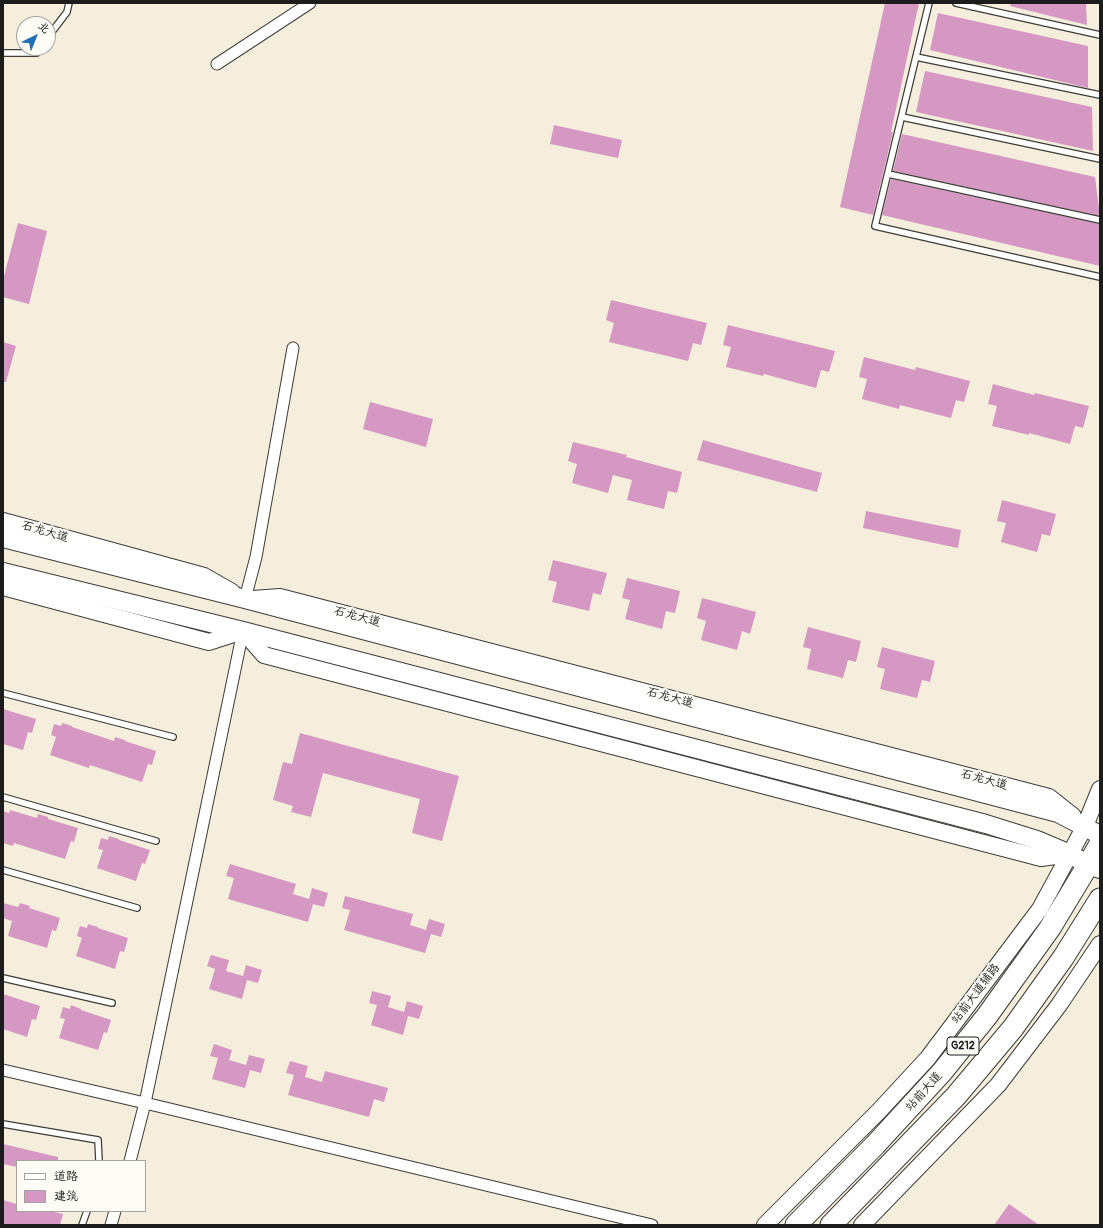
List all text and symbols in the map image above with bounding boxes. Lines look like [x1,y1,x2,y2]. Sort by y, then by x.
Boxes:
north arrow [16,16,56,56]
text: 北 [35,19,52,36]
street label: 石龙大道 [20,518,70,546]
street label: 石龙大道 [332,604,382,630]
street label: 石龙大道 [645,685,695,711]
street label: 石龙大道 [959,767,1009,793]
street label: 站前大道辅路 [949,961,1003,1027]
road number: G212 [947,1037,979,1055]
street label: 站前大道 [903,1069,945,1115]
legend [16,1160,146,1212]
text: 道路 [54,1169,78,1184]
text: 建筑 [54,1189,78,1204]

